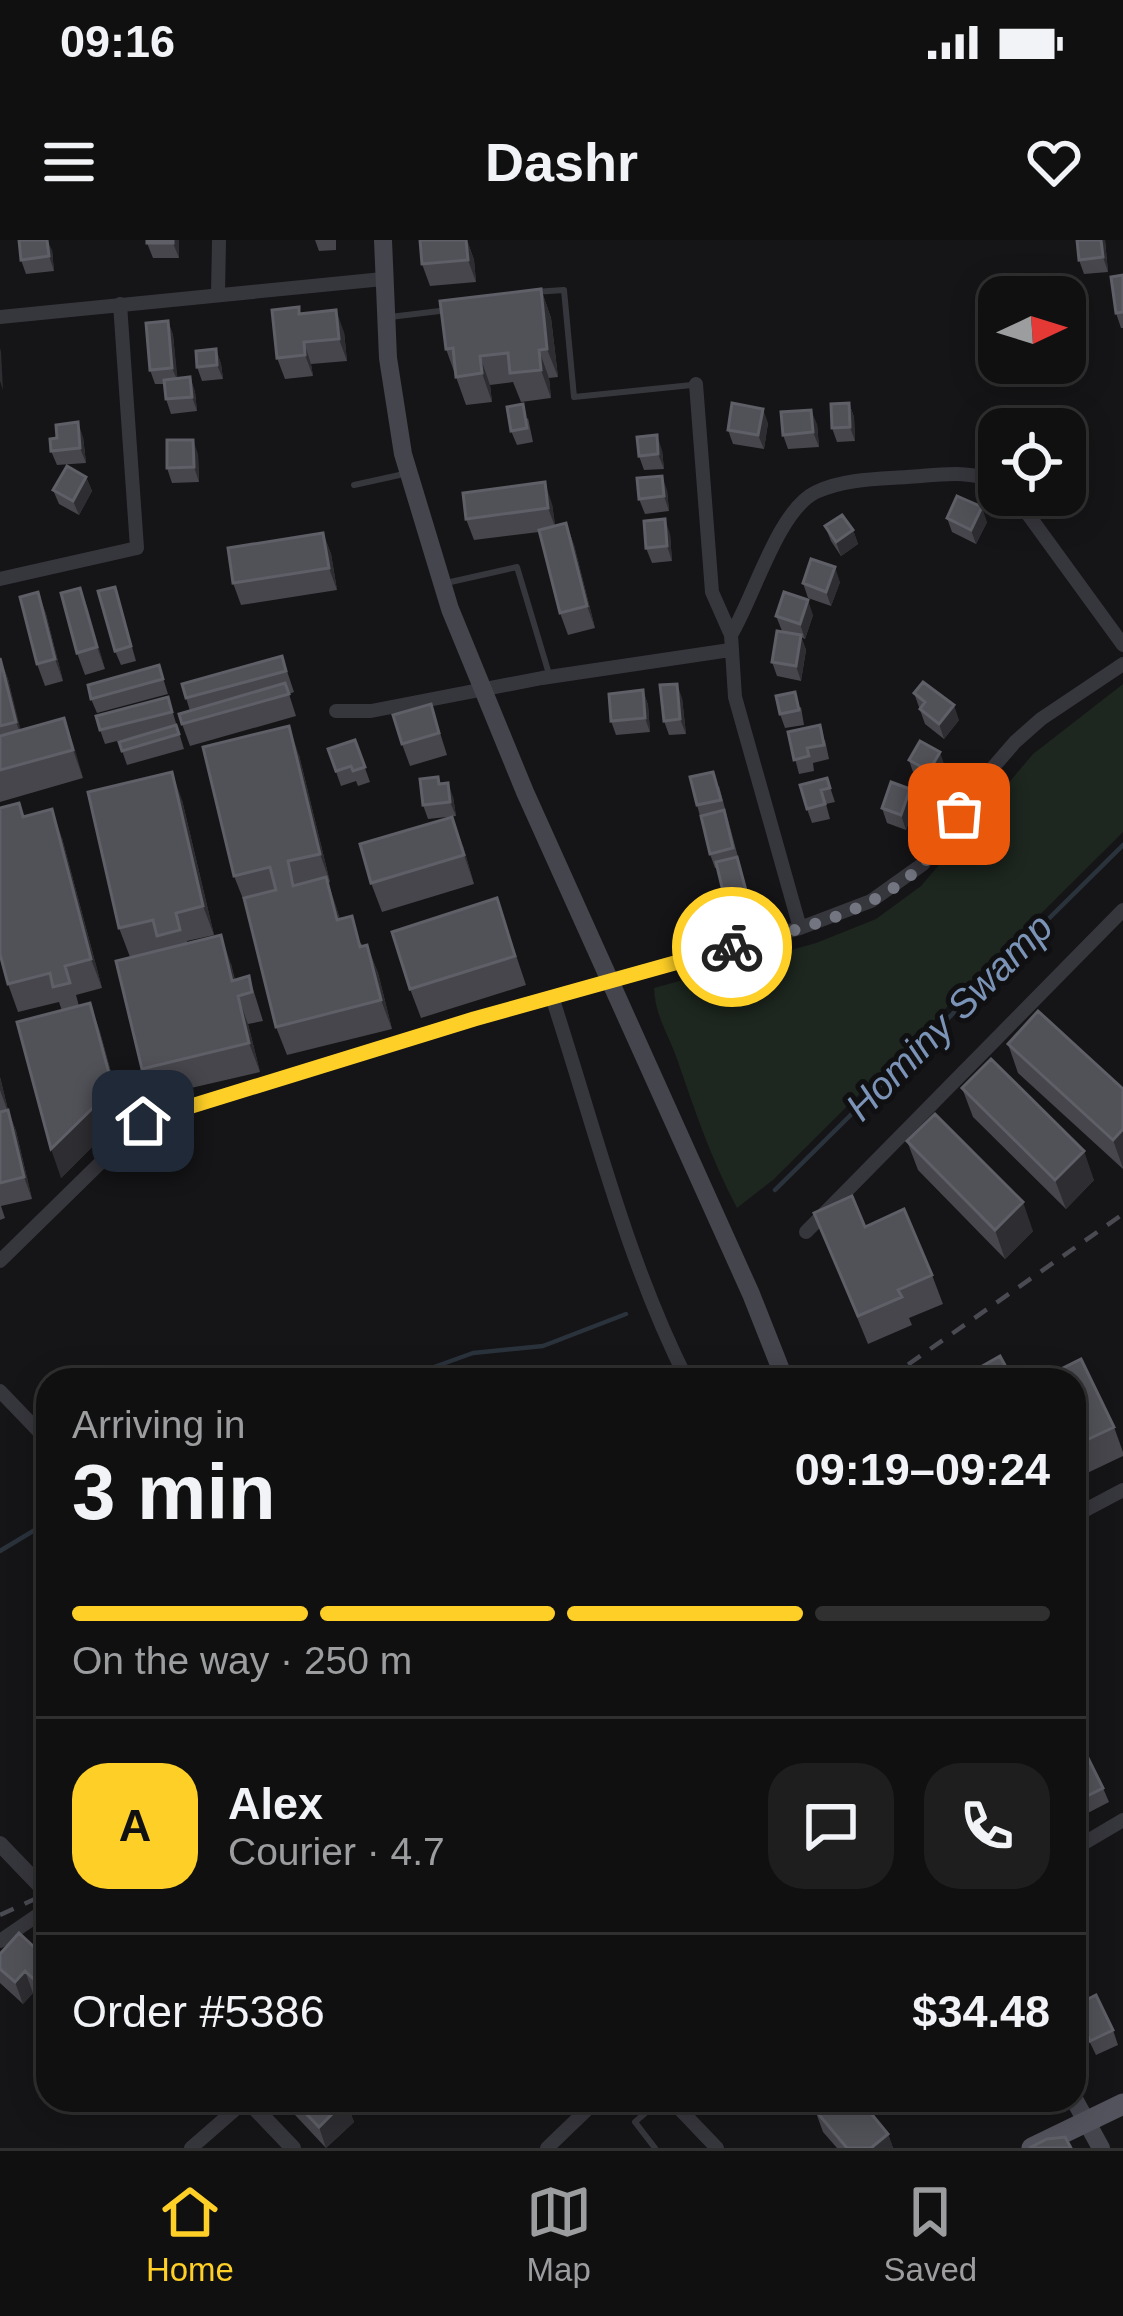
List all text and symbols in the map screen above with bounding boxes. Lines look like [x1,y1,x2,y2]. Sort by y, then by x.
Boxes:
text: 09:16 [60,16,175,67]
icon: menu [36,129,102,195]
icon: heart [1021,129,1087,195]
text: Dashr [485,132,638,192]
north arrow [978,276,1086,384]
map controls [978,276,1086,516]
button: locate [978,408,1086,516]
pin [908,763,1010,865]
icon: bag [926,781,992,847]
courier [672,887,792,1007]
water label: Hominy Swamp [837,905,1061,1129]
icon: bike [699,914,765,980]
pin [92,1070,194,1172]
icon: home [110,1088,176,1154]
text: Arriving in [72,1403,245,1446]
text: 09:19–09:24 [795,1444,1050,1495]
text: 3 min [72,1448,276,1536]
text: On the way · 250 m [72,1639,412,1682]
button: chat [768,1763,894,1889]
button: phone [924,1763,1050,1889]
text: Alex [228,1778,323,1829]
text: A [119,1800,151,1851]
text: Courier · 4.7 [228,1830,445,1873]
text: Order #5386 [72,1986,325,2037]
text: $34.48 [912,1986,1050,2037]
tab: Home [146,2179,234,2289]
tab: Map [526,2179,592,2289]
tab: Saved [884,2179,977,2289]

